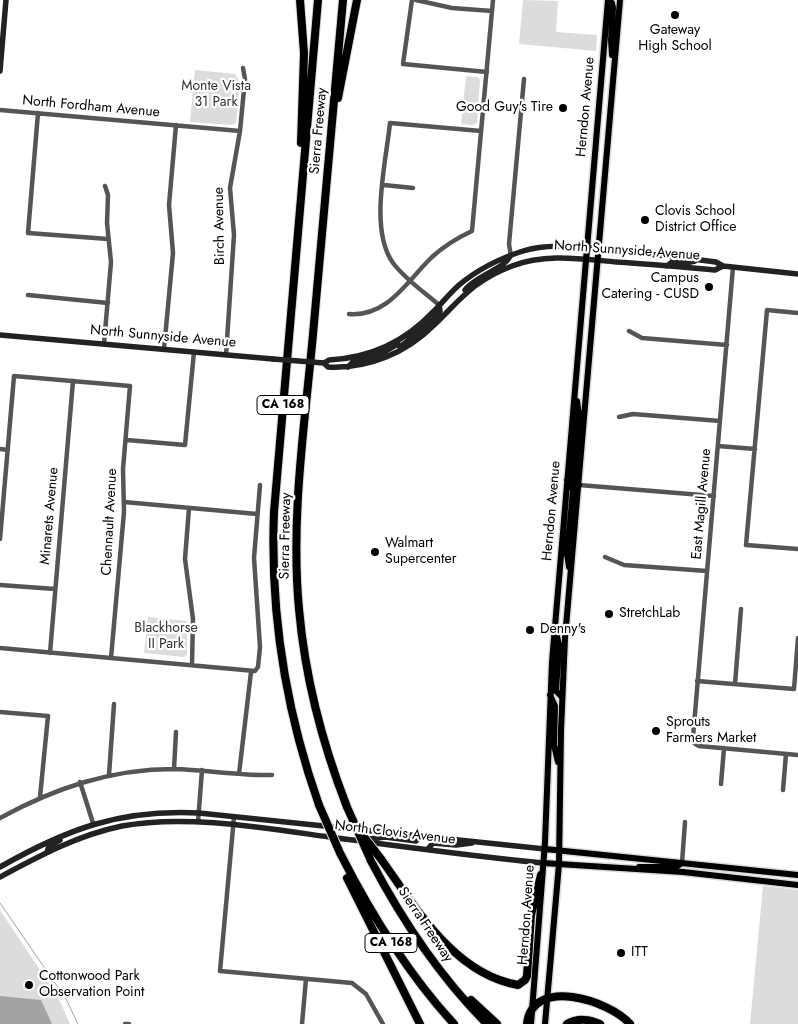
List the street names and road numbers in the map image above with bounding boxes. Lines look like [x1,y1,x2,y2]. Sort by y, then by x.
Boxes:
street label: Herndon Avenue [573,56,599,158]
street label: Sierra Freeway [307,87,331,175]
street label: North Fordham Avenue [22,93,160,121]
street label: Birch Avenue [211,187,229,265]
street label: North Sunnyside Avenue [553,238,701,264]
street label: North Sunnyside Avenue [89,322,237,352]
road number: CA 168 [257,396,309,414]
street label: East Magill Avenue [689,448,715,560]
street label: Herndon Avenue [539,460,565,562]
street label: Minarets Avenue [37,467,63,565]
street label: Chennault Avenue [99,468,121,576]
street label: Sierra Freeway [277,492,295,580]
street label: North Clovis Avenue [334,817,456,849]
street label: Herndon Avenue [515,864,539,966]
street label: Sierra Freeway [394,884,456,966]
road number: CA 168 [365,934,417,952]

